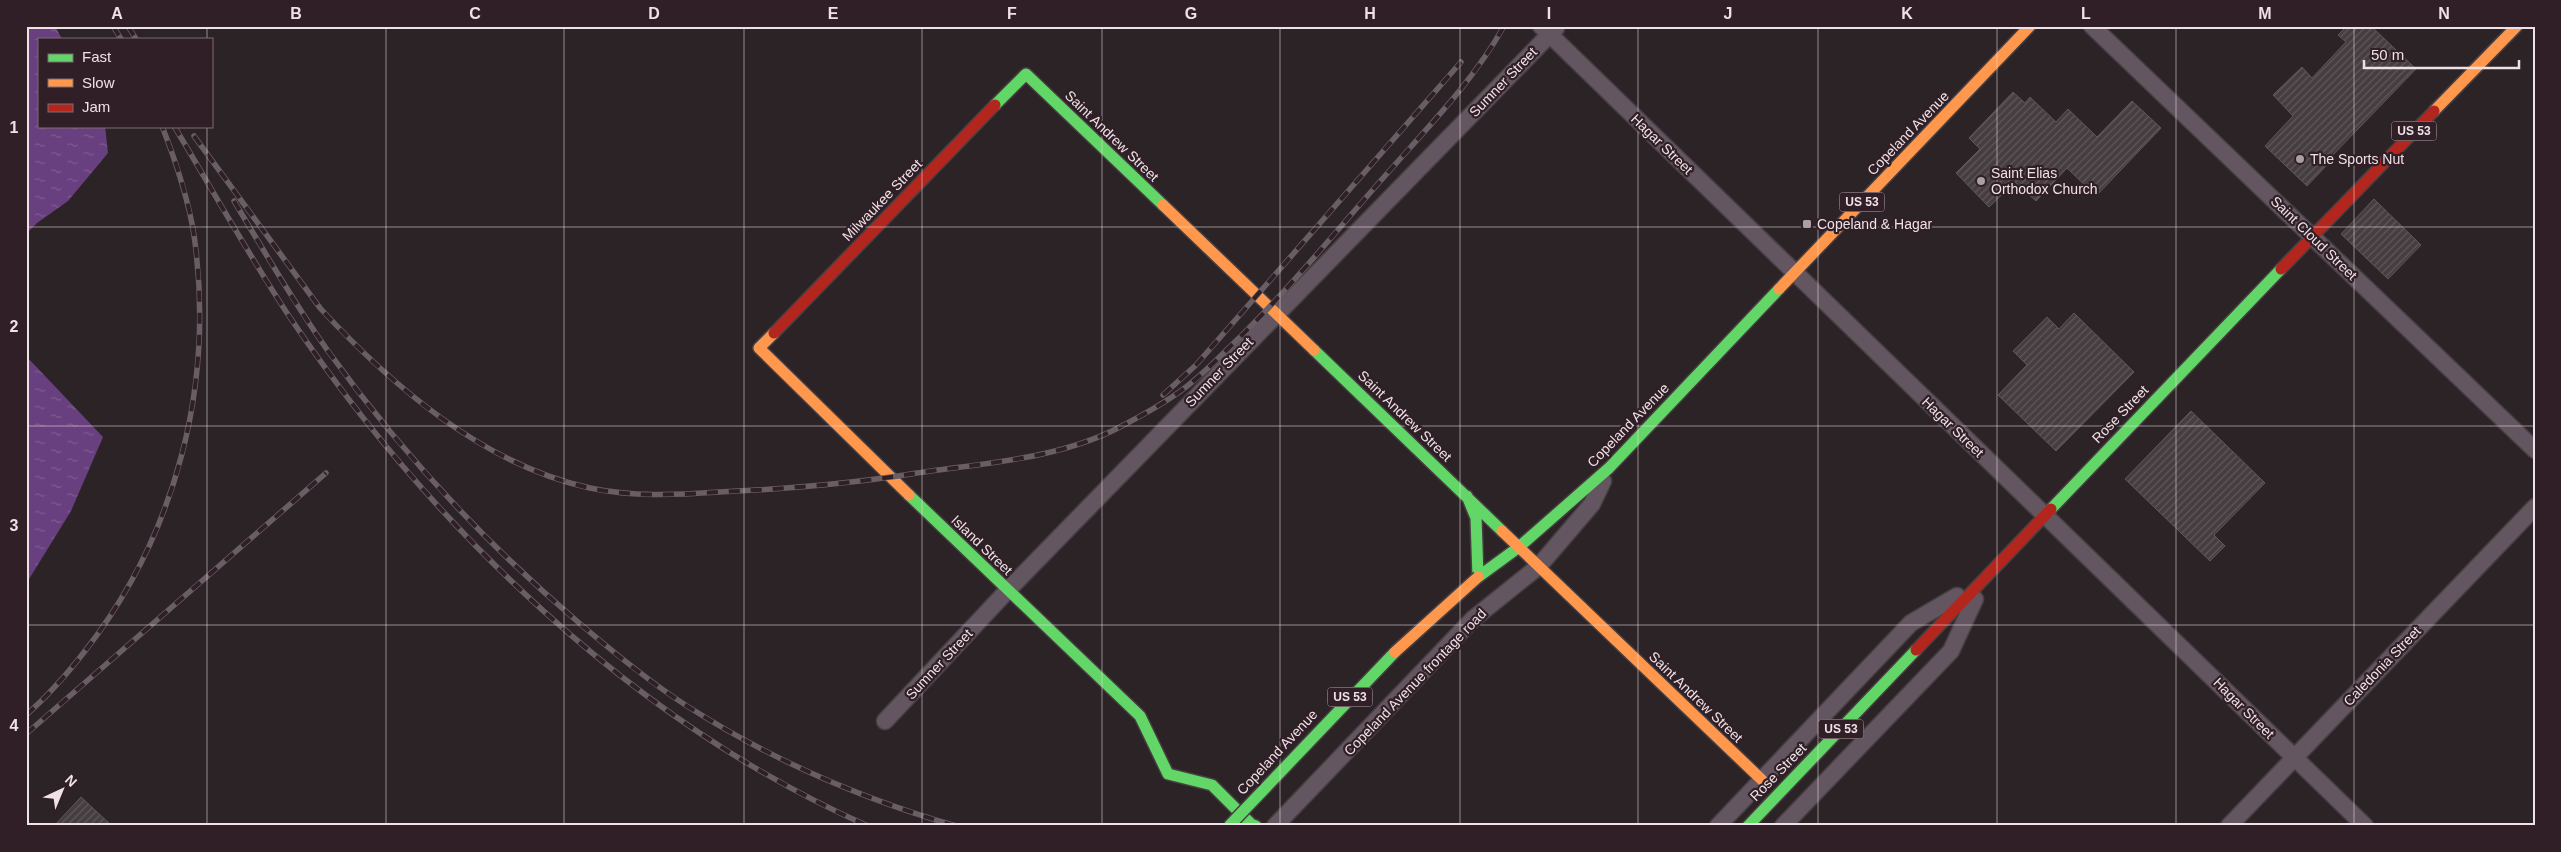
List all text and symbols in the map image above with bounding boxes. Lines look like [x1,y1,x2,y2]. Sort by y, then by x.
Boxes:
text: A [111,5,123,22]
text: B [290,5,302,22]
text: C [469,5,481,22]
text: D [648,5,660,22]
text: E [828,5,839,22]
text: F [1007,5,1017,22]
text: G [1185,5,1197,22]
text: H [1364,5,1376,22]
text: I [1547,5,1551,22]
text: J [1724,5,1732,22]
text: K [1901,5,1913,22]
text: L [2081,5,2091,22]
text: M [2258,5,2272,22]
text: N [2438,5,2450,22]
legend [38,38,212,128]
scale bar [2364,38,2518,70]
street label: Sumner Street [1466,44,1540,120]
text: 50 m [2371,46,2404,63]
text: Fast [82,48,112,65]
text: Slow [82,74,115,91]
street label: Saint Andrew Street [1062,87,1162,185]
street label: Copeland Avenue [1864,88,1952,178]
text: Jam [82,98,110,115]
street label: Hagar Street [1628,111,1696,177]
text: 1 [10,119,19,136]
road number: US 53 [2392,122,2436,140]
place label: The Sports Nut [2310,151,2404,167]
marker: The Sports Nut [2294,153,2306,165]
street label: Milwaukee Street [839,156,925,244]
place label: Saint Elias Orthodox Church [1991,165,2098,197]
marker: Saint Elias Orthodox Church [1975,175,1987,187]
road number: US 53 [1840,192,1884,212]
street label: Saint Cloud Street [2268,193,2361,283]
place label: Copeland & Hagar [1817,216,1933,232]
marker: Copeland & Hagar [1801,218,1813,230]
text: 2 [10,318,19,335]
street label: Sumner Street [1182,334,1256,410]
street label: Saint Andrew Street [1355,367,1455,465]
street label: Copeland Avenue [1584,380,1672,470]
street label: Rose Street [2089,382,2152,446]
street label: Hagar Street [1919,394,1987,460]
street label: Island Street [948,512,1016,578]
text: 3 [10,517,19,534]
street label: Copeland Avenue frontage road [1341,605,1489,759]
street label: Caledonia Street [2340,623,2424,709]
street label: Sumner Street [902,625,976,702]
street label: Saint Andrew Street [1646,648,1746,746]
street label: Hagar Street [2210,674,2278,742]
road number: US 53 [1328,688,1372,706]
street label: Copeland Avenue [1234,706,1321,798]
text: 4 [10,717,19,734]
road number: US 53 [1818,720,1864,739]
street label: Rose Street [1747,740,1810,804]
north arrow [38,764,88,814]
text: N [62,771,80,790]

